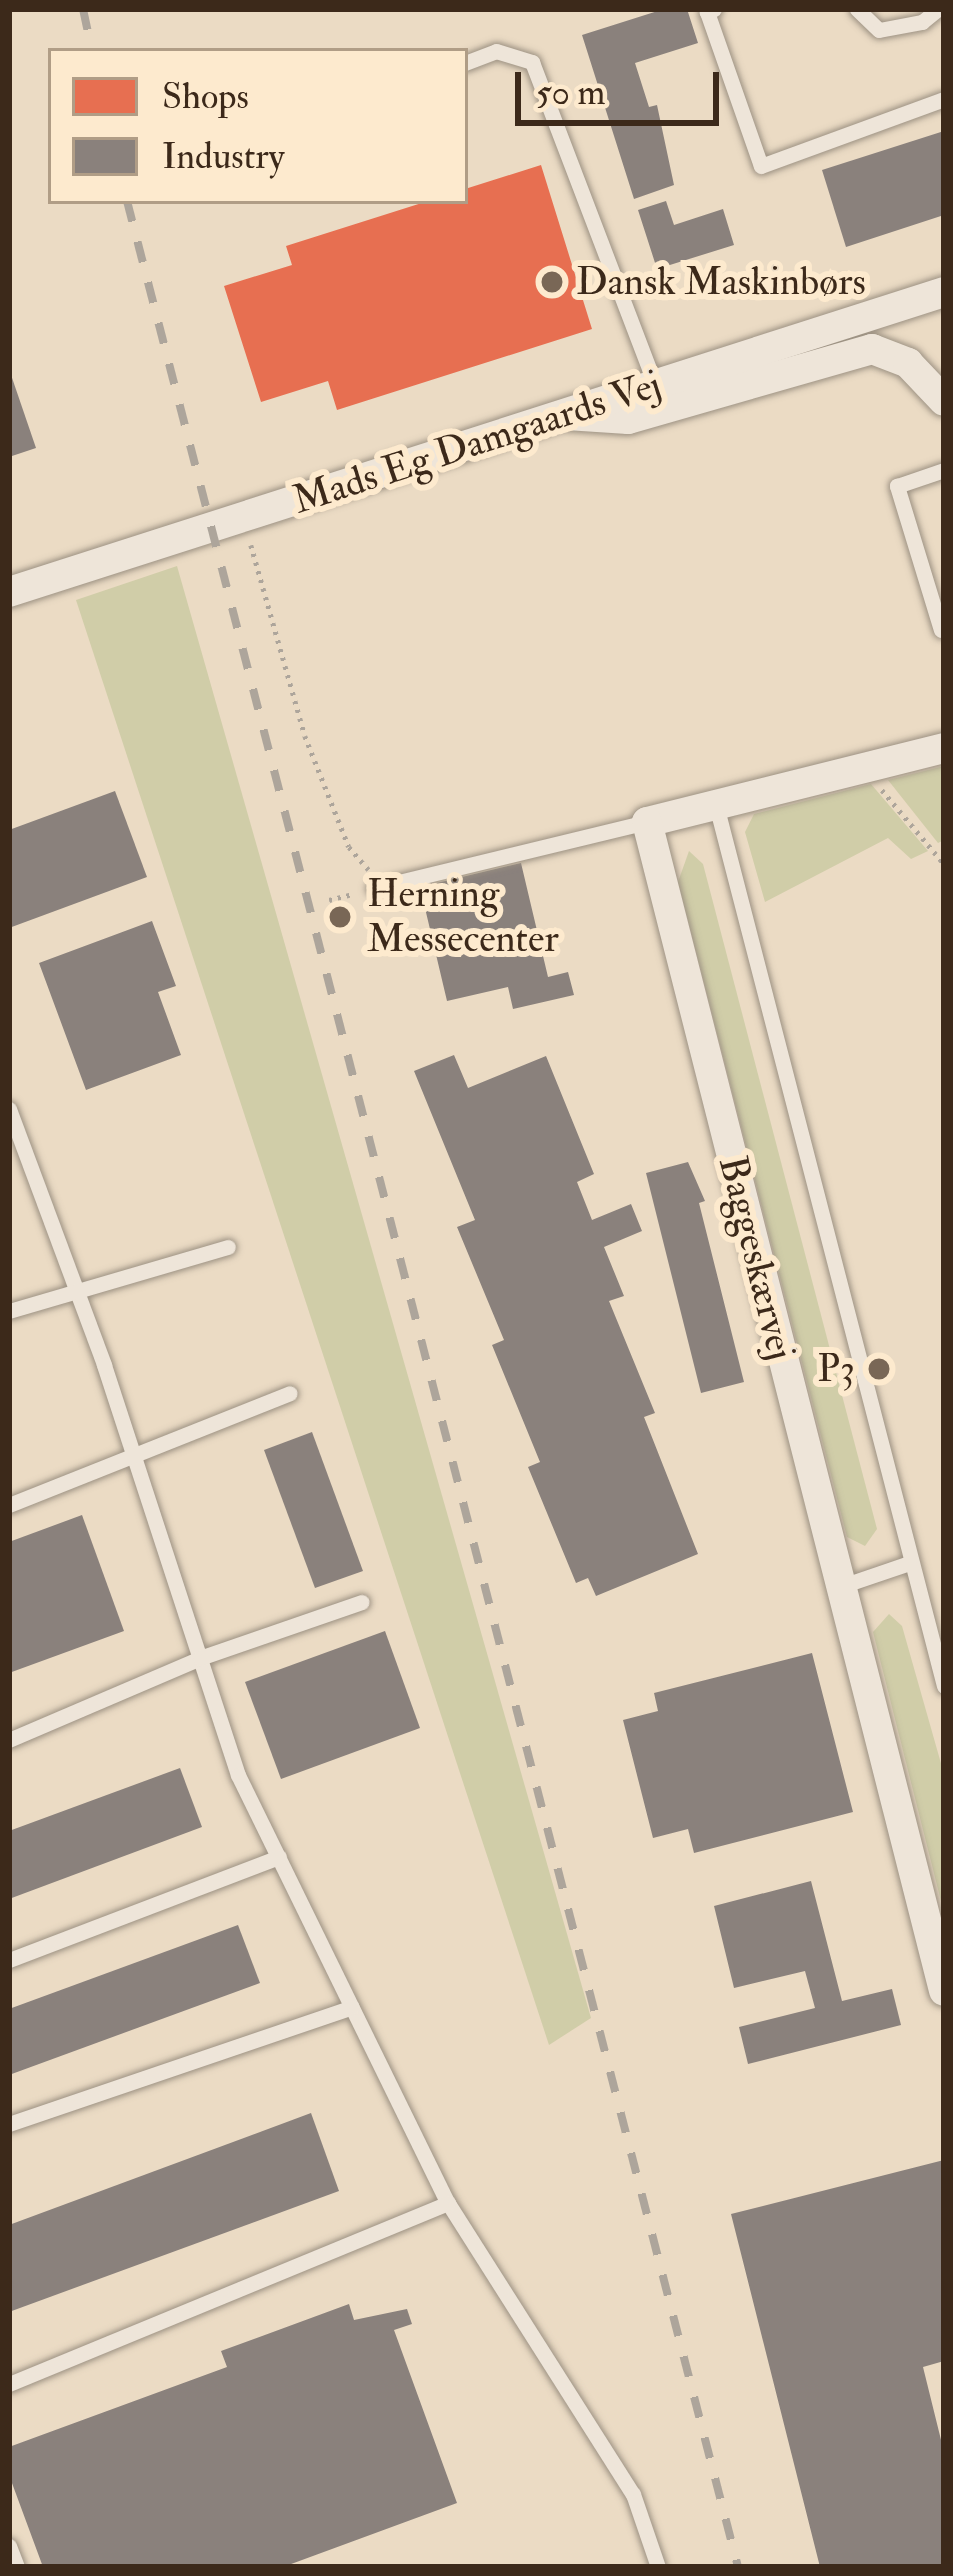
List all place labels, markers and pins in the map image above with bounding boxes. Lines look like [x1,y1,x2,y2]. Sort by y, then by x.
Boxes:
place label: Dansk Maskinbørs [576,259,866,305]
marker: Dansk Maskinbørs [539,269,565,295]
place label: Herning Messecenter [367,872,559,963]
marker: Herning Messecenter [324,901,356,933]
place label: P3 [817,1346,855,1392]
marker: P3 [866,1356,892,1382]

